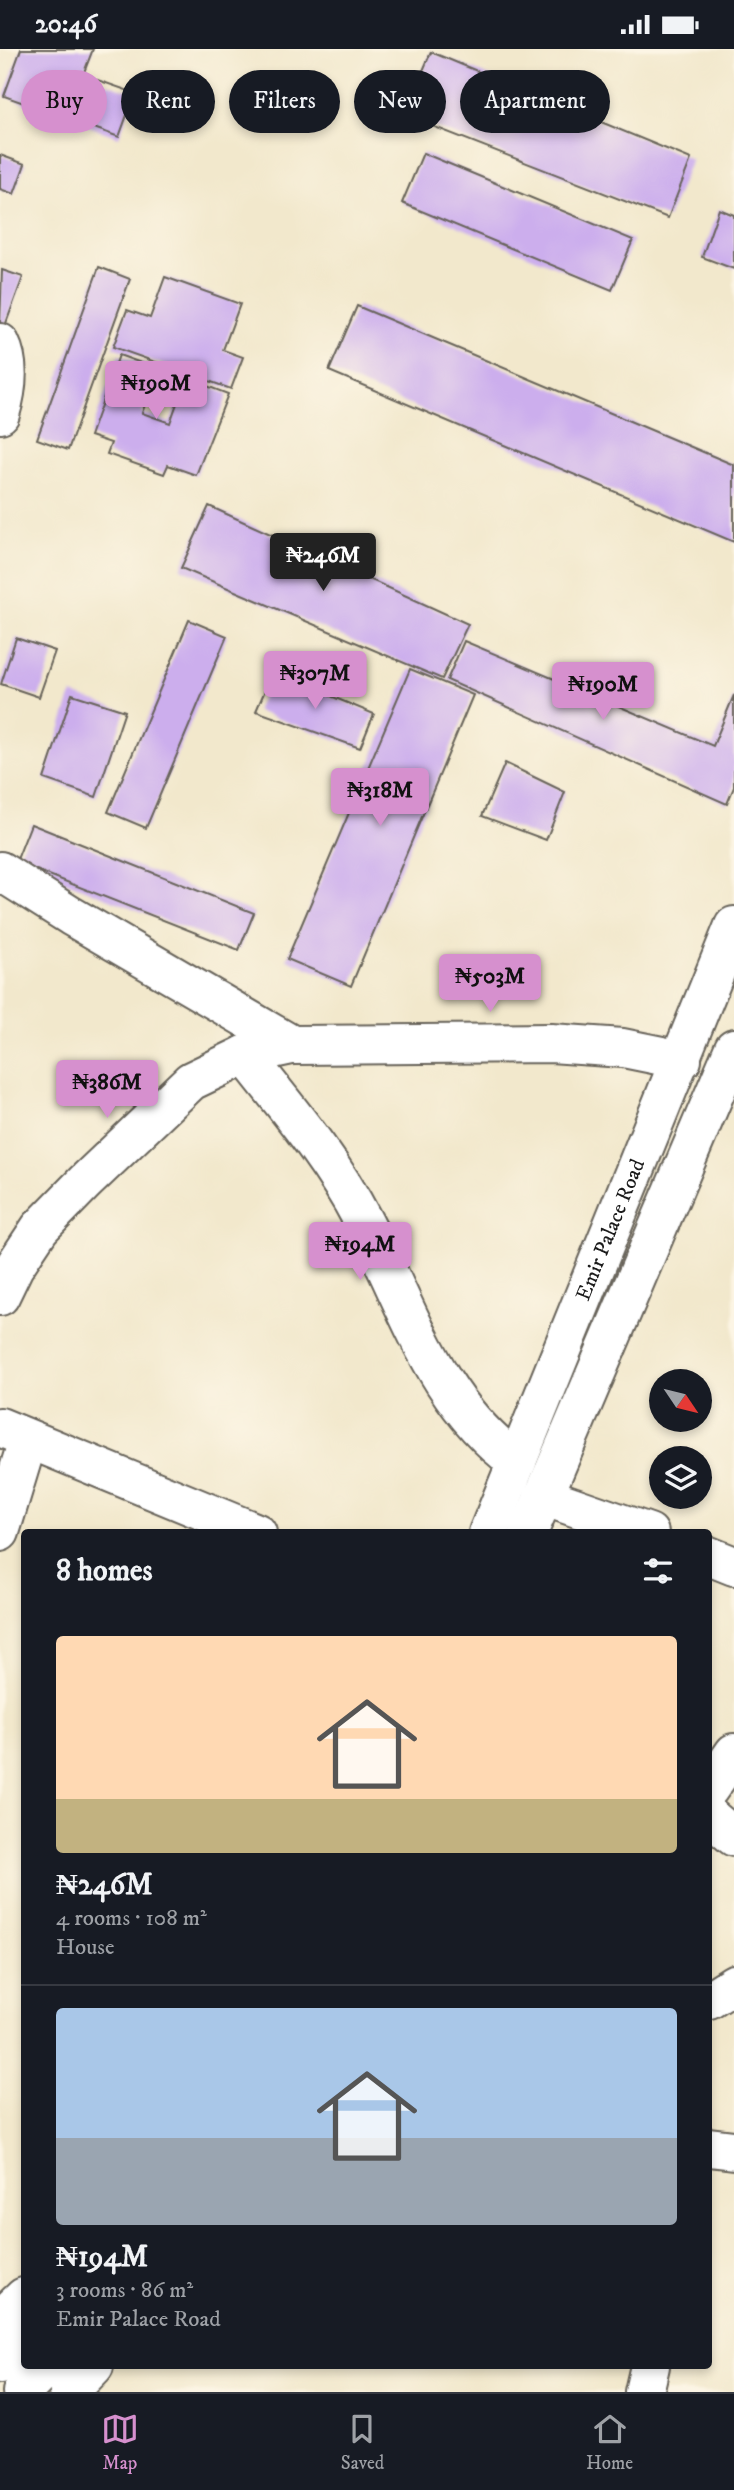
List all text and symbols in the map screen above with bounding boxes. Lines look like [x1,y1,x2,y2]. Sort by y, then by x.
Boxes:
text: 20:46 [35,8,97,41]
chip: Buy [21,70,107,133]
chip: Rent [121,70,215,133]
chip: Filters [229,70,340,133]
chip: New [354,70,446,133]
chip: Apartment [460,70,610,133]
pin: ₦190M [107,361,205,421]
text: ₦190M [121,369,191,398]
pin: ₦246M [274,533,372,593]
text: ₦246M [286,541,360,570]
pin: ₦307M [266,651,364,711]
text: ₦307M [280,659,350,688]
pin: ₦190M [554,663,652,722]
text: ₦190M [568,670,638,699]
pin: ₦318M [331,769,429,828]
text: ₦318M [347,776,413,805]
pin: ₦503M [441,955,539,1014]
text: ₦503M [455,962,525,991]
pin: ₦386M [58,1061,156,1120]
text: ₦386M [72,1068,142,1097]
street label: Emir Palace Road [571,1155,651,1305]
pin: ₦194M [311,1223,409,1282]
text: ₦194M [325,1230,395,1259]
north arrow [649,1369,712,1431]
map controls [649,1369,712,1509]
button: layers [649,1446,712,1509]
icon: filters [639,1552,677,1590]
text: 8 homes [56,1553,153,1590]
icon: home [304,1681,430,1807]
text: ₦246M [56,1867,153,1904]
text: 4 rooms · 108 m² [56,1904,207,1933]
text: House [56,1933,114,1962]
icon: home [304,2053,430,2179]
text: ₦194M [56,2239,148,2276]
text: 3 rooms · 86 m² [56,2276,193,2305]
text: Emir Palace Road [56,2305,221,2334]
tab: Map [101,2410,139,2475]
tab: Saved [341,2410,384,2475]
tab: Home [586,2410,633,2475]

